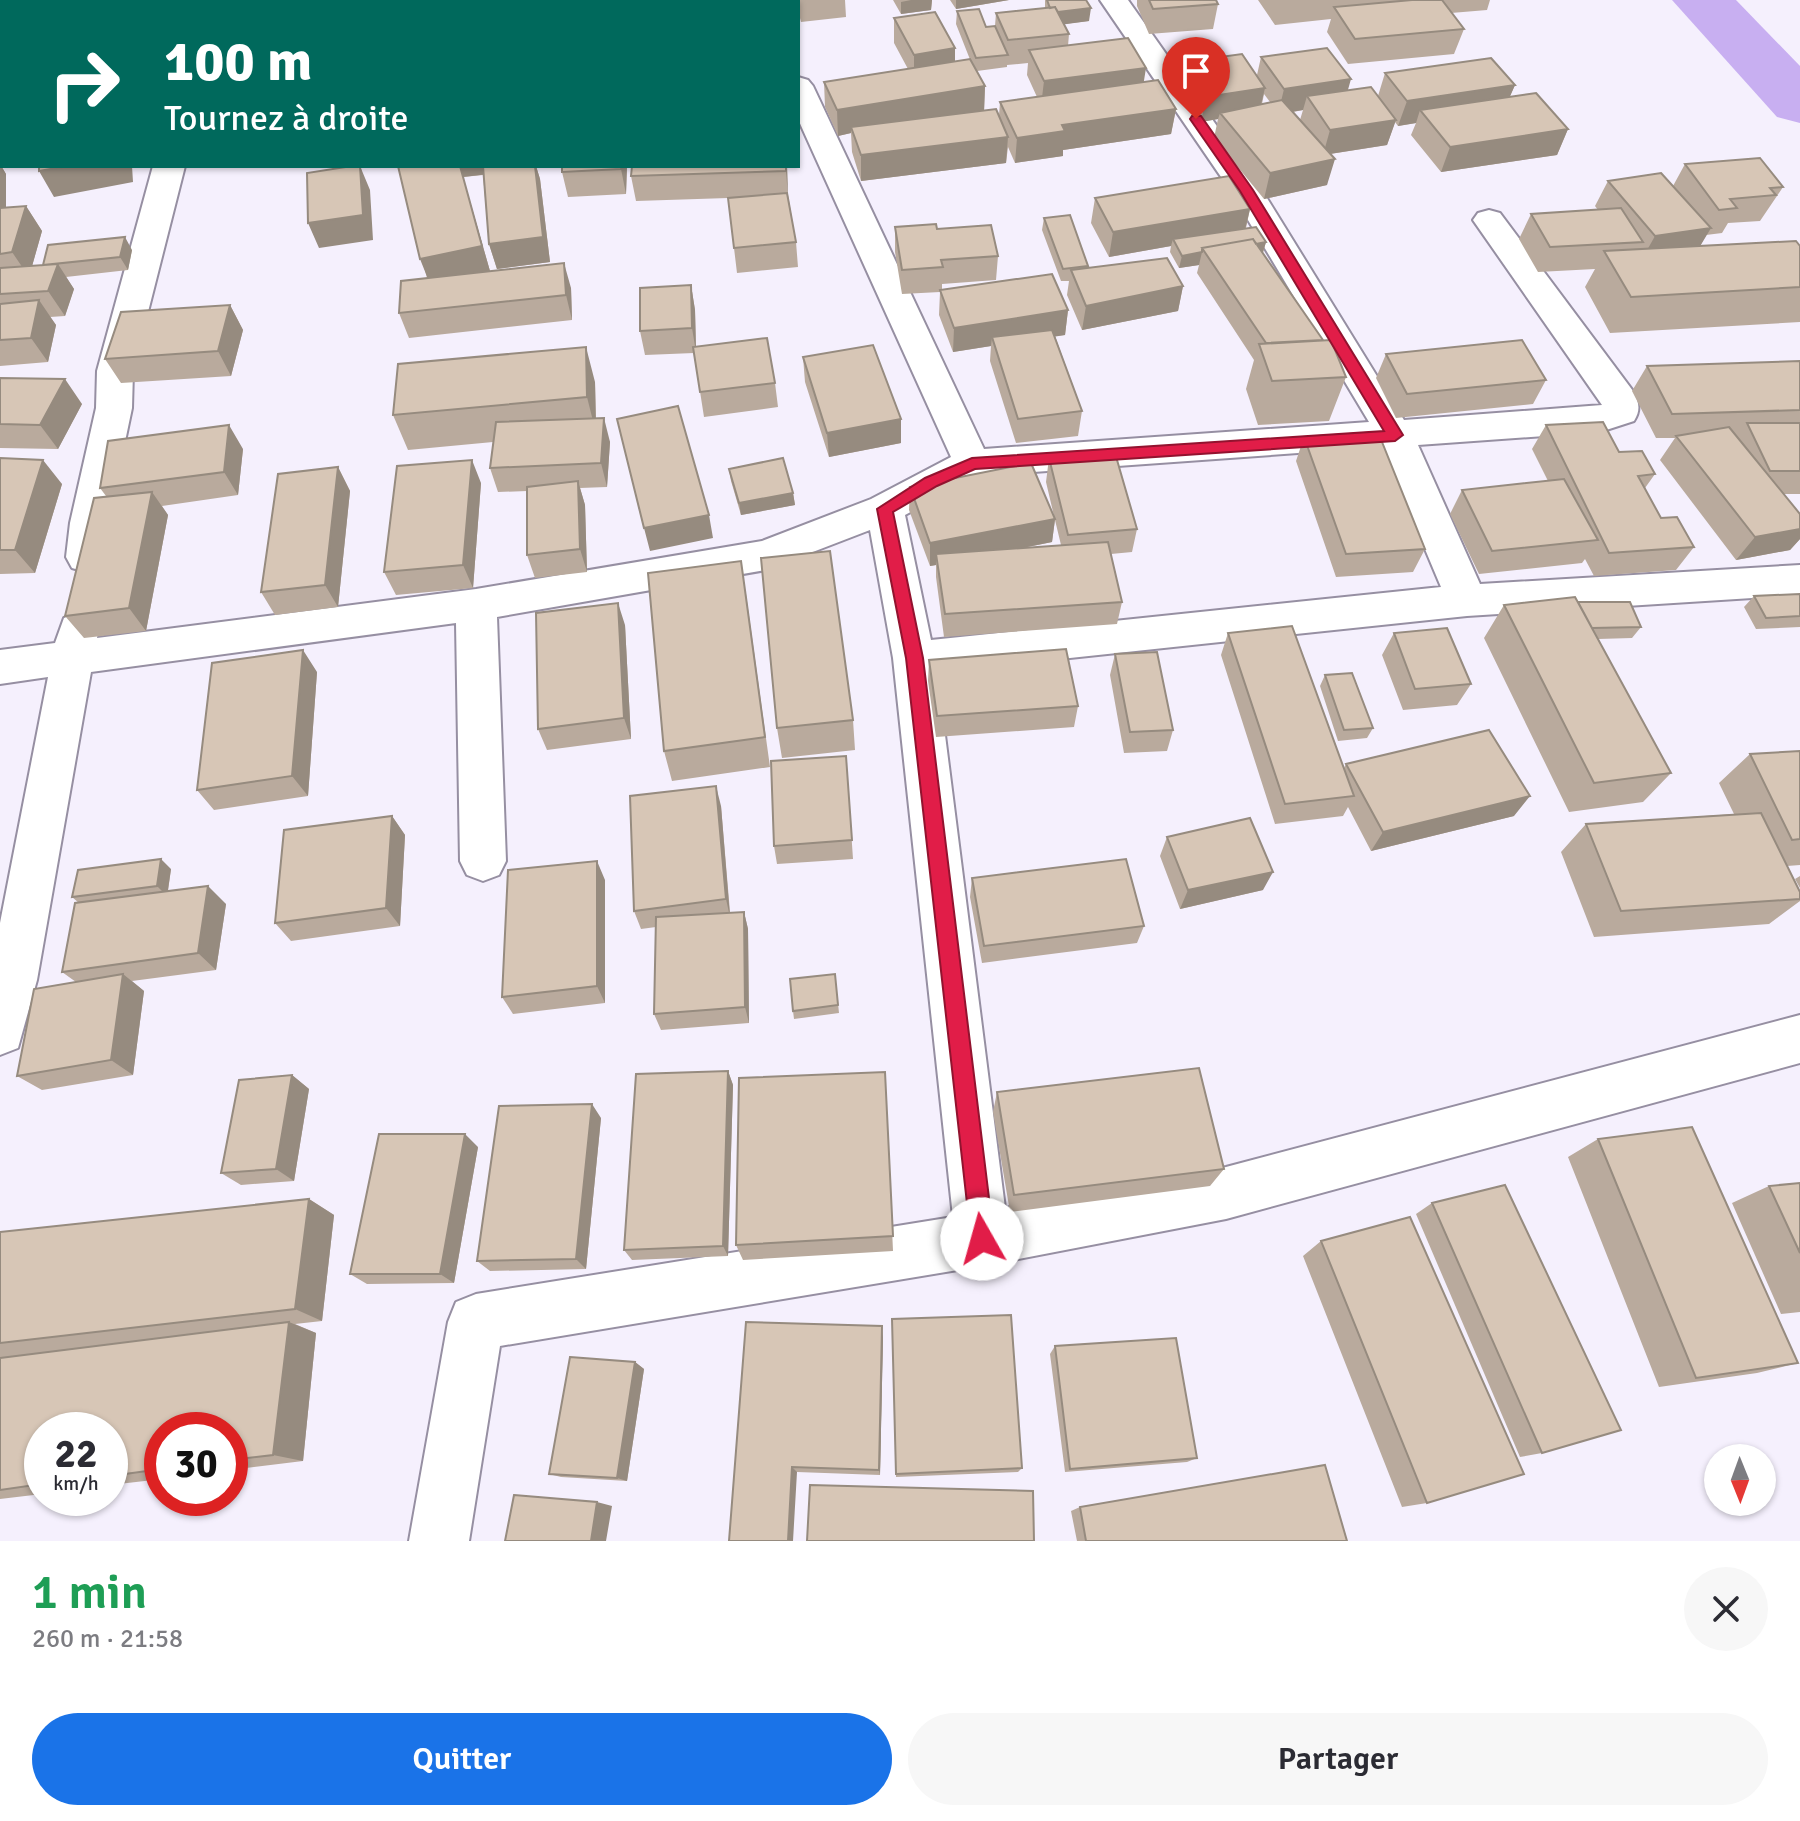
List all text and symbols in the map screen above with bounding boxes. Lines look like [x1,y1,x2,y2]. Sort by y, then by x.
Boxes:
text: 100 m [164,27,312,96]
icon: right [32,32,136,136]
pin [1162,37,1230,119]
icon: arrive [1174,49,1218,93]
text: Tournez à droite [164,96,408,141]
position arrow [940,1197,1024,1281]
speed limit sign: 30 [144,1412,248,1516]
text: 22 [54,1429,98,1479]
north arrow [1704,1444,1776,1516]
map controls [1704,1444,1776,1516]
text: km/h [53,1471,99,1496]
text: 1 min [32,1563,147,1622]
button: close [1684,1567,1768,1651]
text: 260 m · 21:58 [32,1623,183,1655]
button: Quitter [32,1713,892,1805]
button: Partager [908,1713,1768,1805]

